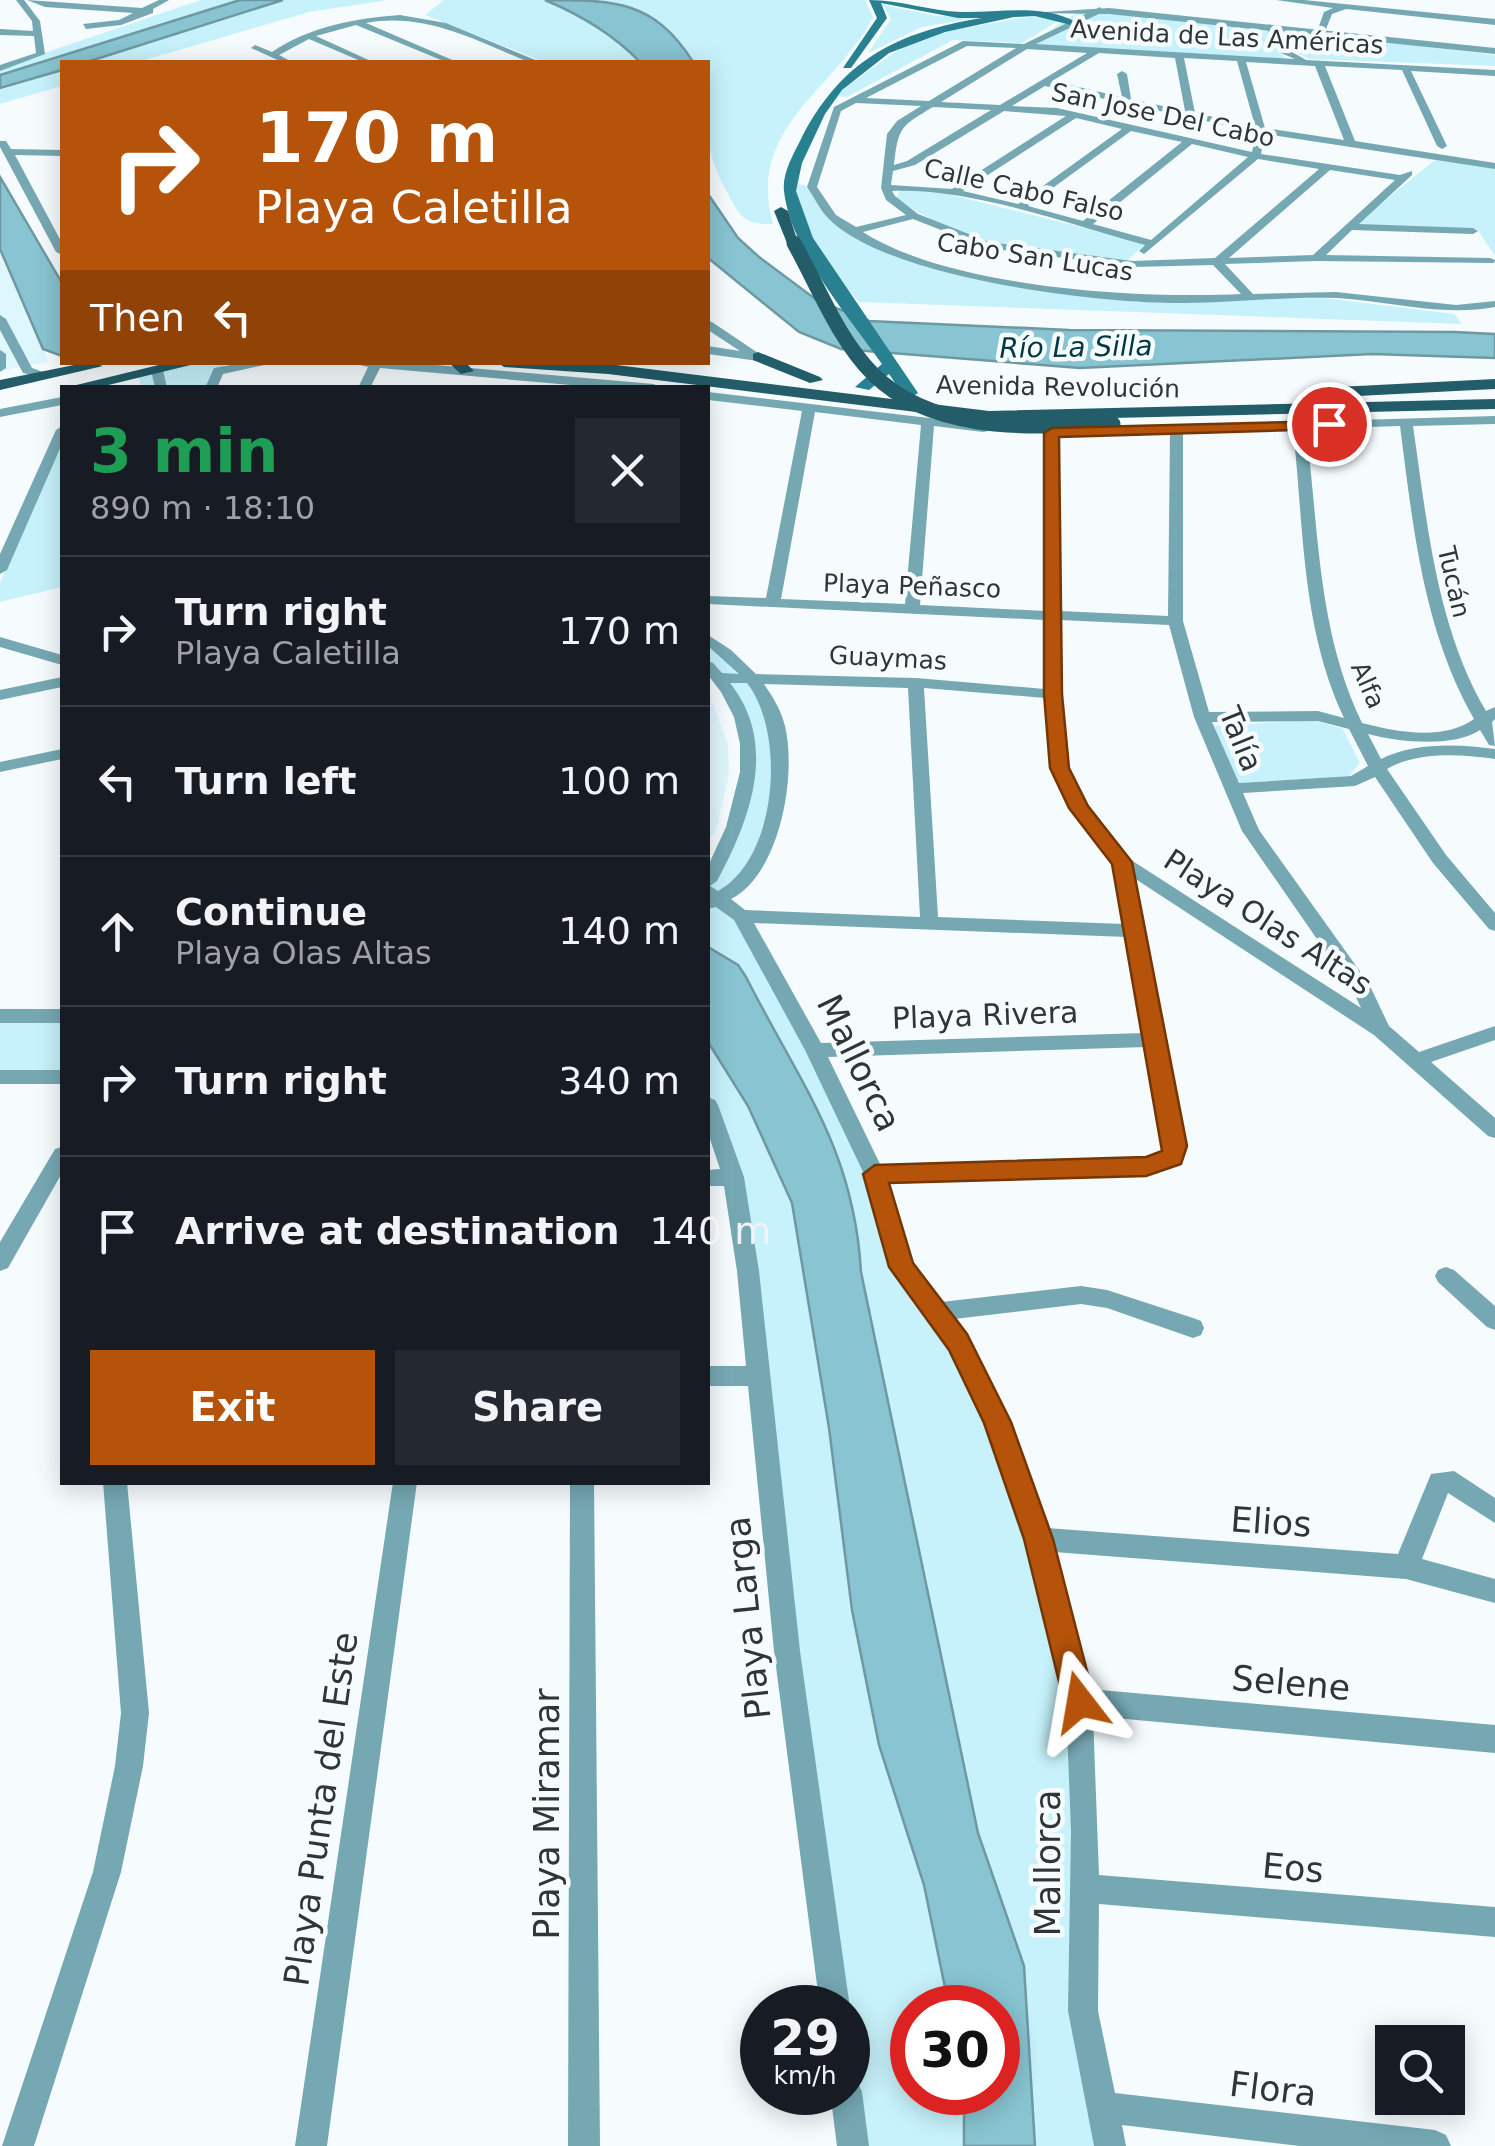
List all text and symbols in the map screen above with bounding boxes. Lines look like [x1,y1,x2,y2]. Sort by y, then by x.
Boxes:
street label: Avenida de Las Américas [1070,14,1384,60]
street label: San Jose Del Cabo [1049,77,1277,153]
text: 170 m [255,97,498,179]
icon: right [90,100,220,230]
street label: Calle Cabo Falso [921,153,1127,227]
text: Playa Caletilla [255,181,573,234]
street label: Cabo San Lucas [935,227,1135,287]
icon: left [205,290,260,345]
text: Then [90,296,185,340]
water label: Río La Silla [999,329,1153,365]
street label: Avenida Revolución [936,370,1180,404]
pin [1287,382,1372,467]
icon: arrive [1302,397,1357,452]
text: 3 min [90,416,278,486]
button: close [575,418,680,523]
text: 890 m · 18:10 [90,489,315,527]
street label: Tucán [1432,543,1476,620]
street label: Playa Peñasco [822,568,1002,604]
text: Turn right [175,590,387,634]
icon: right [90,604,145,659]
text: 170 m [558,609,680,653]
text: Playa Caletilla [175,634,401,672]
street label: Guaymas [828,640,948,676]
street label: Alfa [1345,657,1391,713]
street label: Talía [1212,701,1270,777]
icon: left [90,754,145,809]
text: Turn left [175,759,356,803]
text: 100 m [558,759,680,803]
street label: Playa Olas Altas [1158,842,1378,1002]
text: Continue [175,890,367,934]
icon: ahead [90,904,145,959]
text: 140 m [558,909,680,953]
text: Playa Olas Altas [175,934,432,972]
street label: Mallorca [809,988,909,1138]
street label: Playa Rivera [891,994,1079,1036]
icon: right [90,1054,145,1109]
text: Turn right [175,1059,387,1103]
text: 340 m [558,1059,680,1103]
icon: arrive [90,1204,145,1259]
text: Arrive at destination [175,1209,620,1253]
text: 140 m [650,1209,771,1253]
button: Exit [90,1350,375,1465]
button: Share [395,1350,680,1465]
street label: Elios [1229,1499,1313,1545]
street label: Playa Larga [717,1514,779,1722]
street label: Playa Punta del Este [276,1629,366,1989]
position arrow [1028,1650,1132,1754]
street label: Selene [1230,1658,1352,1708]
street label: Playa Miramar [527,1688,567,1940]
street label: Mallorca [1028,1790,1068,1936]
street label: Eos [1260,1845,1326,1891]
speed limit sign: 30 [890,1985,1020,2115]
text: 29 [770,2009,840,2067]
map controls [1375,2025,1465,2115]
button: search [1375,2025,1465,2115]
text: km/h [773,2061,837,2090]
street label: Flora [1227,2064,1319,2114]

